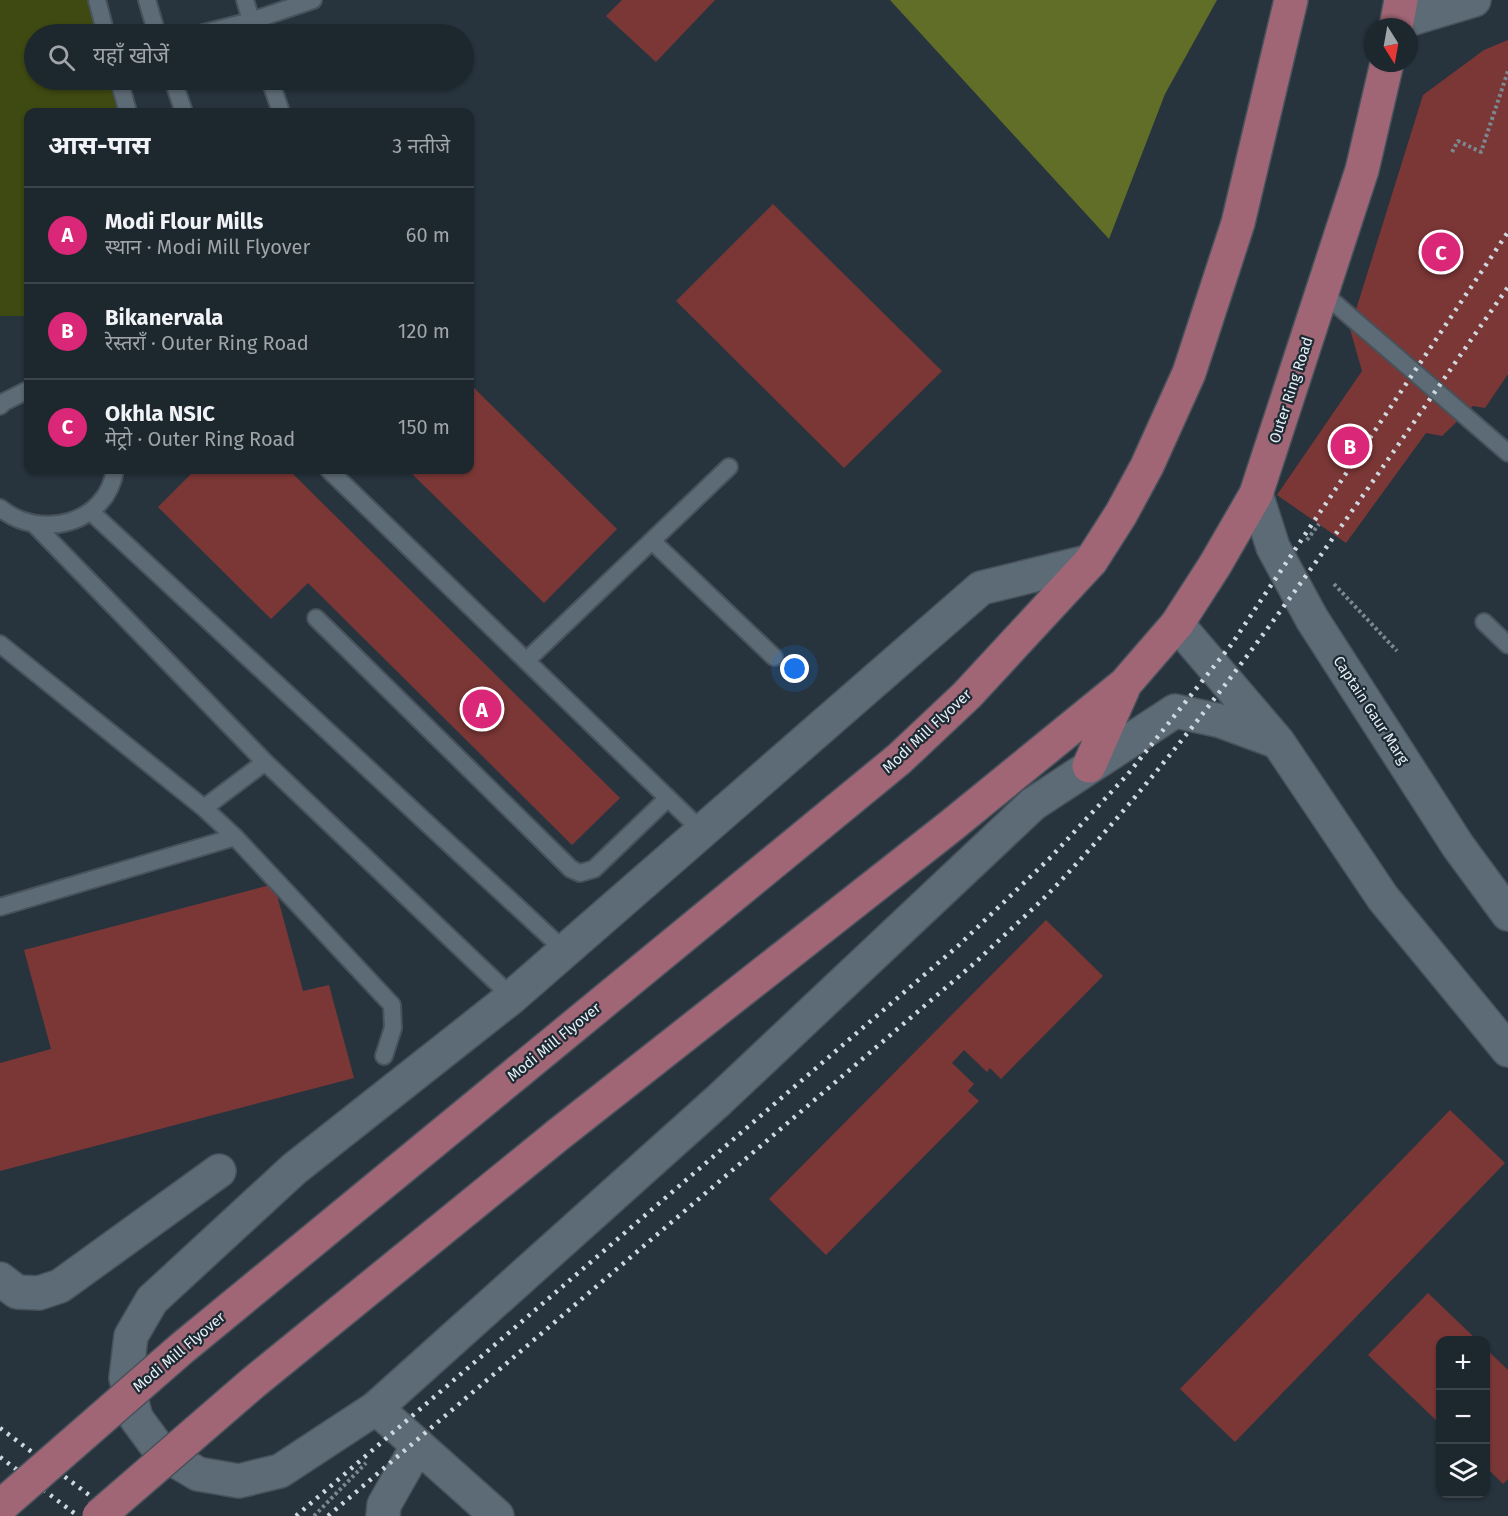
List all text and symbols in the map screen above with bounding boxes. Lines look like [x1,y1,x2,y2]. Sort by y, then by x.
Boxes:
north arrow [1364,18,1418,72]
search box [24,24,474,90]
icon: search [45,41,78,74]
text: यहाँ खोजें [93,42,169,69]
text: आस-पास [48,130,150,161]
text: 3 नतीजे [392,134,450,158]
text: Modi Flour Mills [105,208,263,235]
text: A [62,223,73,247]
text: 60 m [406,223,450,247]
pin: C [1422,230,1460,274]
text: स्थान · Modi Mill Flyover [105,235,310,259]
text: Bikanervala [105,304,223,331]
text: B [61,319,74,343]
text: 120 m [398,319,450,343]
text: रेस्तराँ · Outer Ring Road [105,331,309,355]
street label: Outer Ring Road [1265,335,1317,445]
text: Okhla NSIC [105,400,215,427]
text: C [62,415,73,439]
text: 150 m [398,415,450,439]
pin: B [1330,424,1370,468]
text: मेट्रो · Outer Ring Road [105,427,295,451]
street label: Captain Gaur Marg [1329,653,1413,768]
your location [780,654,809,683]
street label: Modi Mill Flyover [879,685,975,777]
pin: A [462,686,502,732]
street label: Modi Mill Flyover [504,999,605,1085]
street label: Modi Mill Flyover [129,1308,229,1396]
map controls [1436,1336,1490,1498]
button: + [1436,1336,1490,1390]
button: − [1436,1390,1490,1444]
button: layers [1436,1444,1490,1498]

